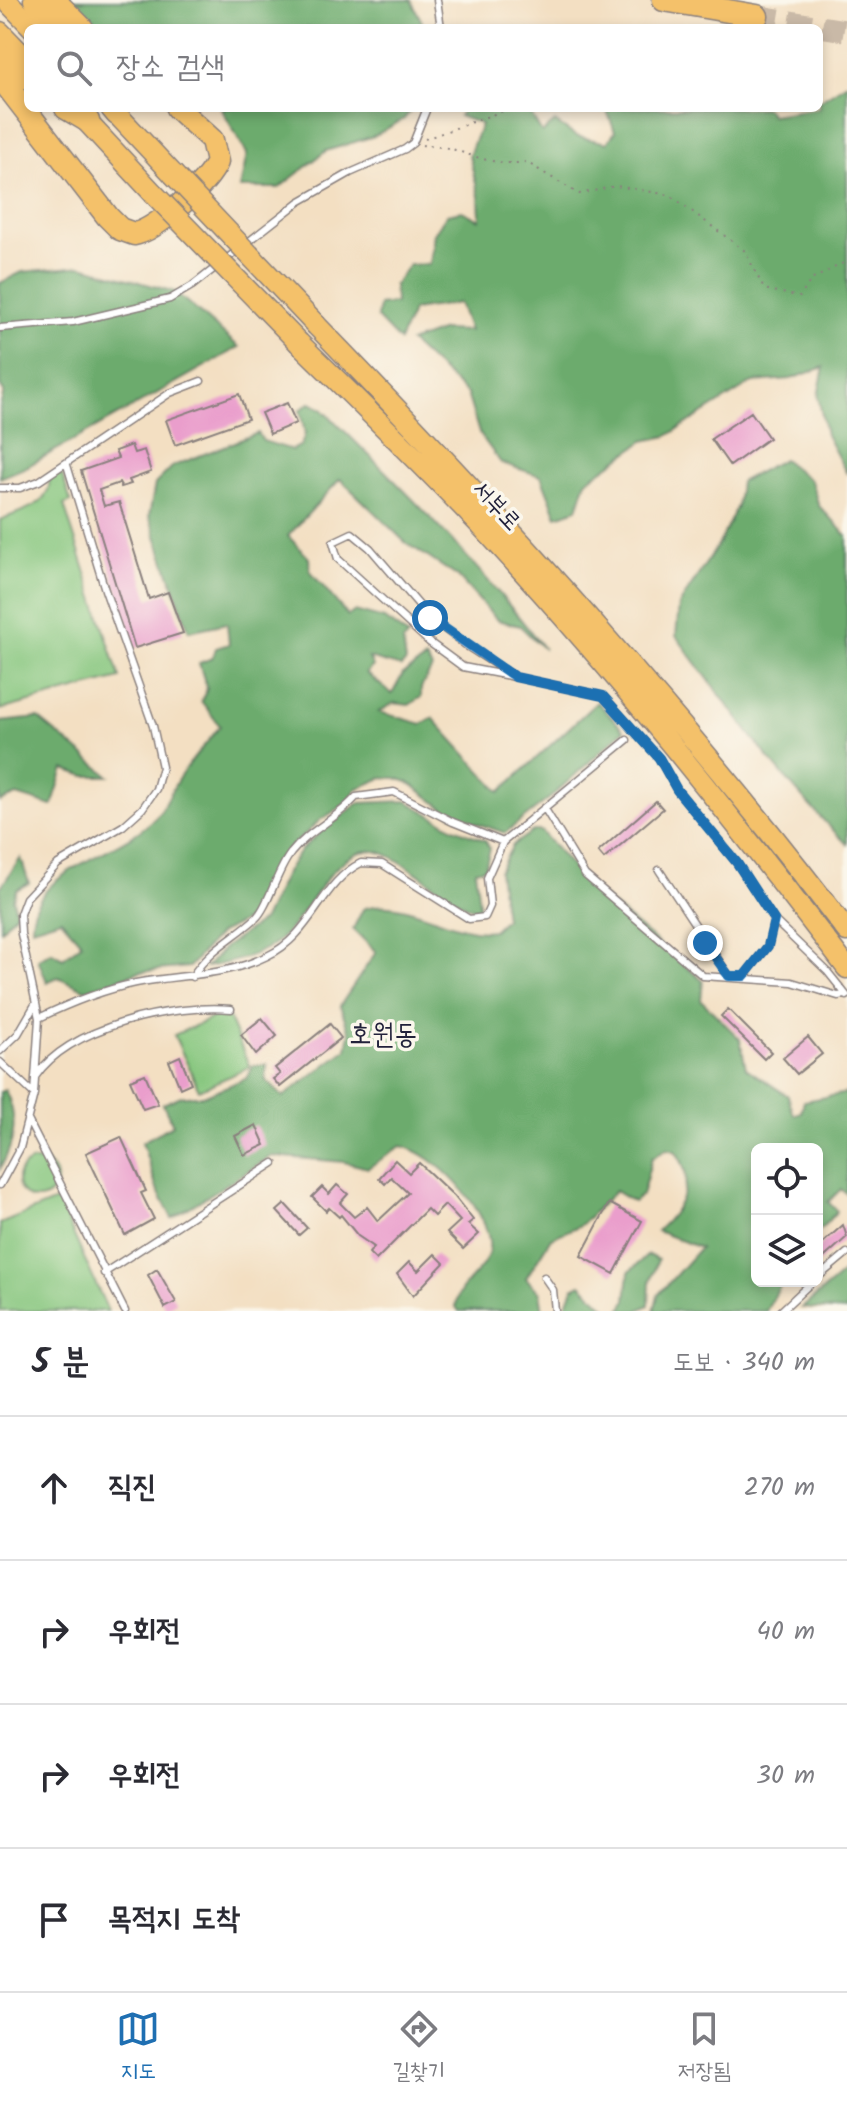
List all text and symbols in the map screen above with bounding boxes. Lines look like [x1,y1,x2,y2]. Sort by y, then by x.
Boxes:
search box [24,24,823,112]
text: 장소 검색 [116,44,225,92]
icon: search [52,46,96,90]
street label: 서부로 [462,472,530,540]
route start [412,600,448,636]
route end [687,925,723,961]
district label: 호원동 [349,1013,417,1058]
map controls [751,1143,823,1287]
button: locate [751,1143,823,1215]
button: layers [751,1215,823,1287]
text: 5 분 [32,1336,90,1390]
text: 도보 · 340 m [673,1342,815,1384]
text: 직진 [108,1464,156,1512]
icon: ahead [32,1466,76,1510]
text: 270 m [744,1467,815,1509]
text: 우회전 [108,1608,180,1656]
icon: right [32,1610,76,1654]
text: 40 m [757,1611,815,1653]
text: 우회전 [108,1752,180,1800]
icon: right [32,1754,76,1798]
text: 30 m [756,1755,815,1797]
text: 목적지 도착 [108,1896,240,1944]
icon: arrive [32,1898,76,1942]
tab: 지도 [116,2007,160,2090]
tab: 길찾기 [392,2007,445,2090]
tab: 저장됨 [678,2007,731,2090]

